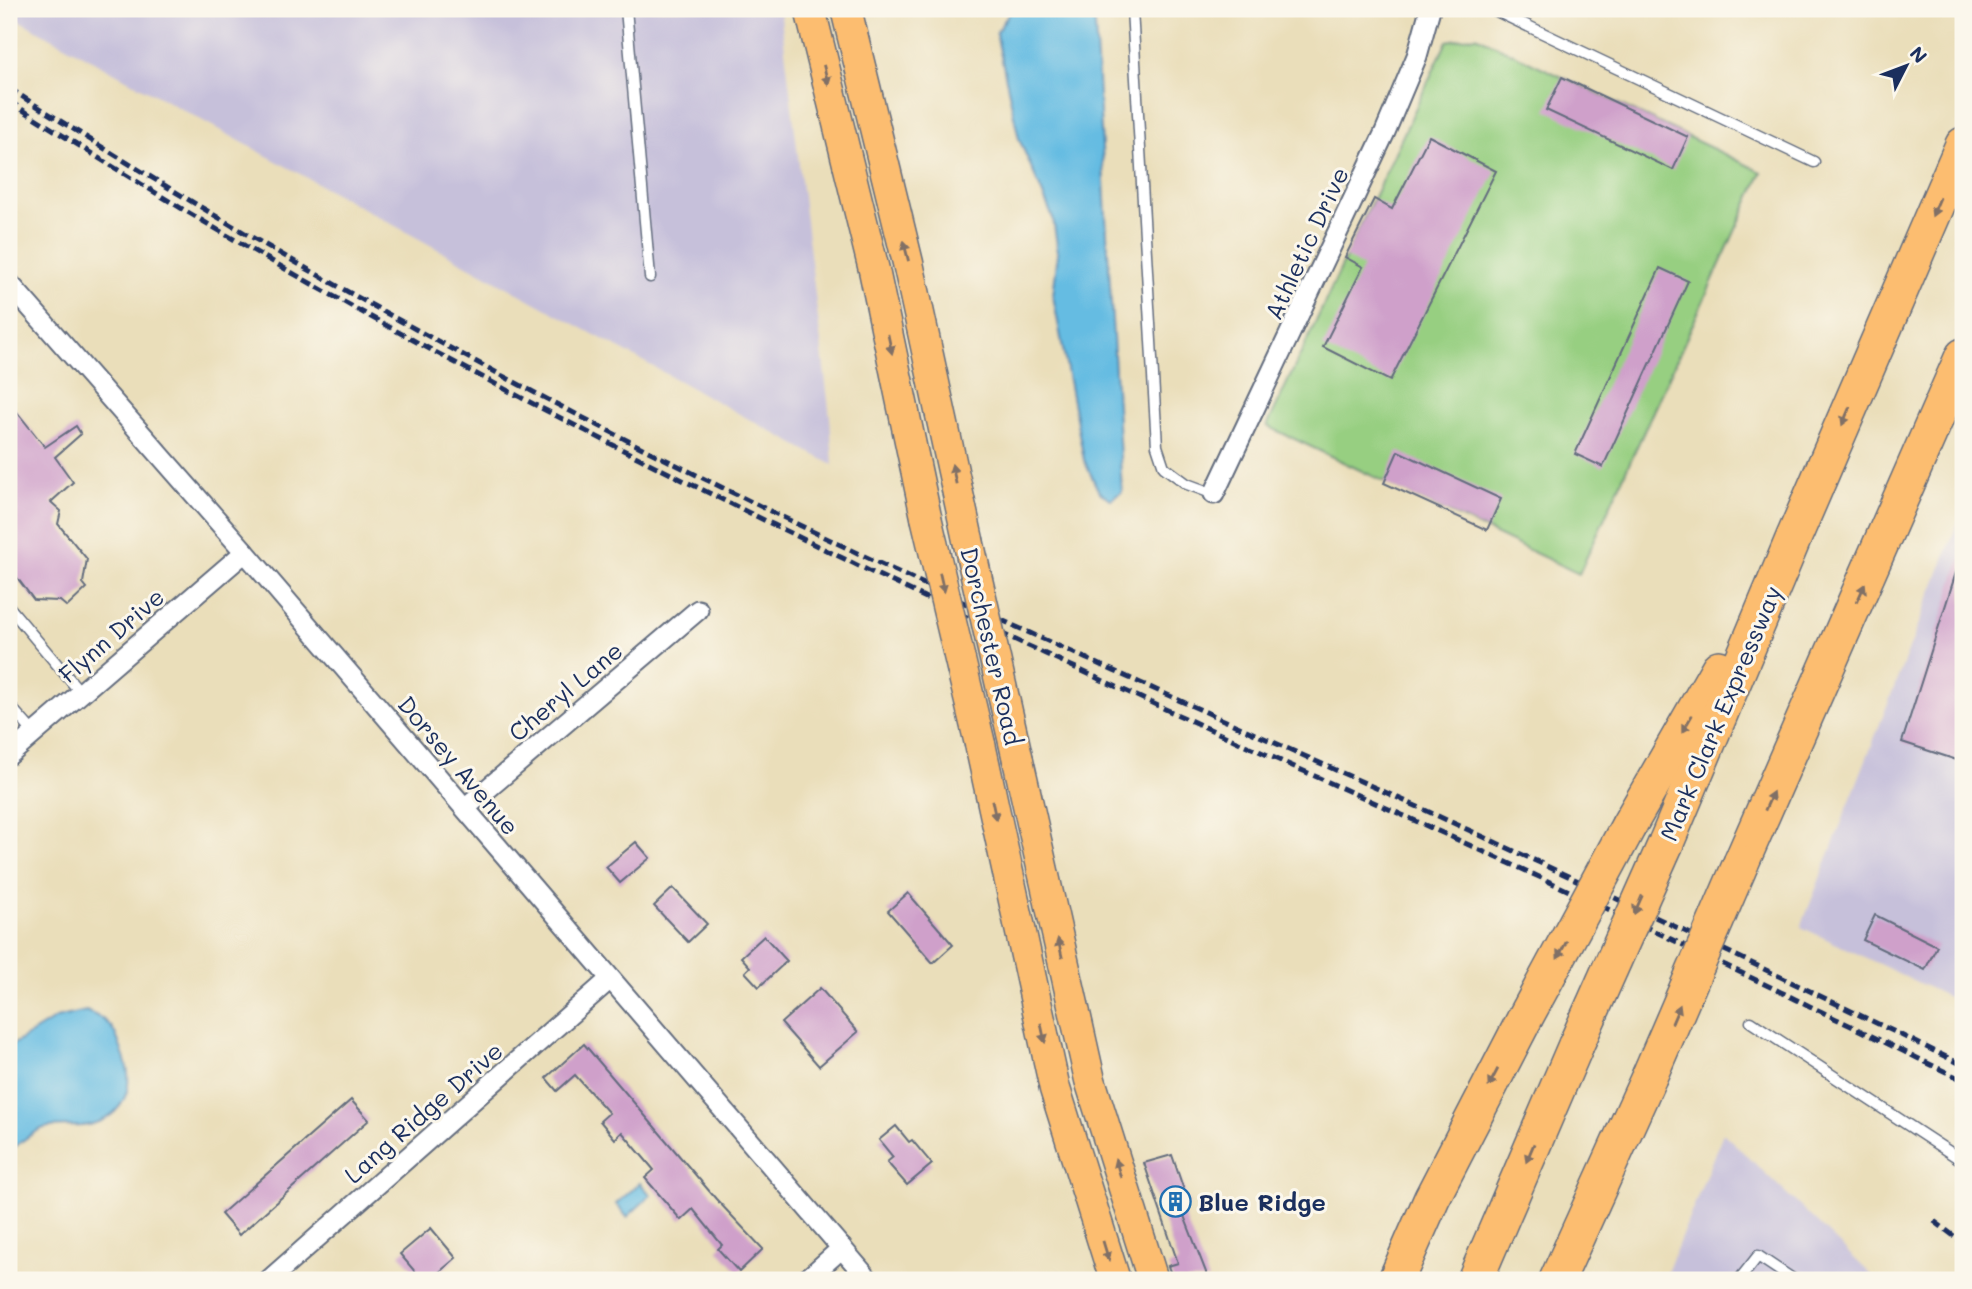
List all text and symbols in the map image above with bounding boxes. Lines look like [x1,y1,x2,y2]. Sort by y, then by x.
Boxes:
north arrow [1870,32,1940,102]
text: N [1905,41,1933,68]
one-way arrow [821,64,832,86]
street label: Athletic Drive [1257,162,1355,324]
one-way arrow [1930,197,1941,218]
one-way arrow [900,240,911,262]
one-way arrow [884,333,895,355]
one-way arrow [1840,406,1852,426]
one-way arrow [948,463,959,485]
street label: Dorchester Road [954,544,1030,748]
one-way arrow [937,572,948,594]
street label: Flynn Drive [52,581,170,689]
street label: Mark Clark Expressway [1652,581,1788,845]
one-way arrow [1855,583,1867,603]
street label: Cheryl Lane [502,634,628,748]
street label: Dorsey Avenue [392,689,526,841]
one-way arrow [1681,714,1693,733]
one-way arrow [1763,791,1775,811]
one-way arrow [989,799,1000,821]
one-way arrow [1632,895,1643,916]
one-way arrow [1055,937,1066,959]
one-way arrow [1556,940,1567,960]
one-way arrow [1671,1004,1682,1025]
one-way arrow [1038,1022,1049,1044]
street label: Lang Ridge Drive [337,1035,509,1189]
one-way arrow [1488,1069,1500,1089]
one-way arrow [1524,1142,1535,1163]
one-way arrow [1112,1158,1122,1179]
building icon: Blue Ridge [1158,1184,1192,1218]
place label: Blue Ridge [1198,1186,1326,1217]
one-way arrow [1101,1241,1112,1262]

